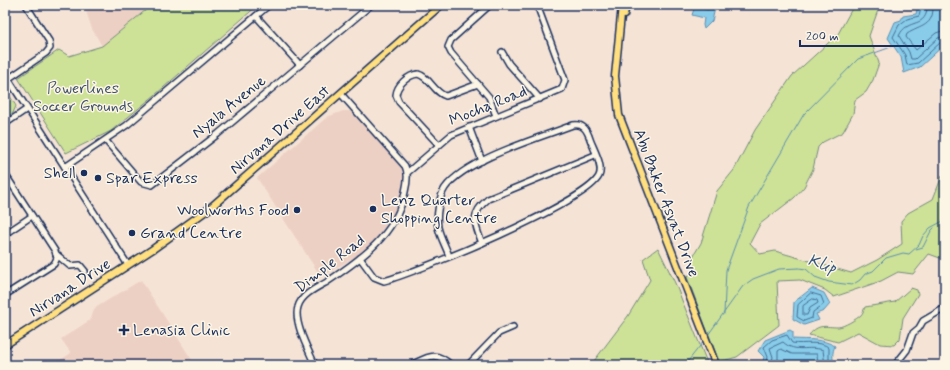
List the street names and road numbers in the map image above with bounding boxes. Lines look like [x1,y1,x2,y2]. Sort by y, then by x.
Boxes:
street label: Nyala Avenue [187,70,271,143]
street label: Nirvana Drive East [225,81,335,179]
street label: Mocha Road [446,81,530,131]
street label: Abu Baker Asvat Drive [628,126,704,280]
street label: Dimple Road [291,230,369,298]
street label: Nirvana Drive [25,254,115,322]

